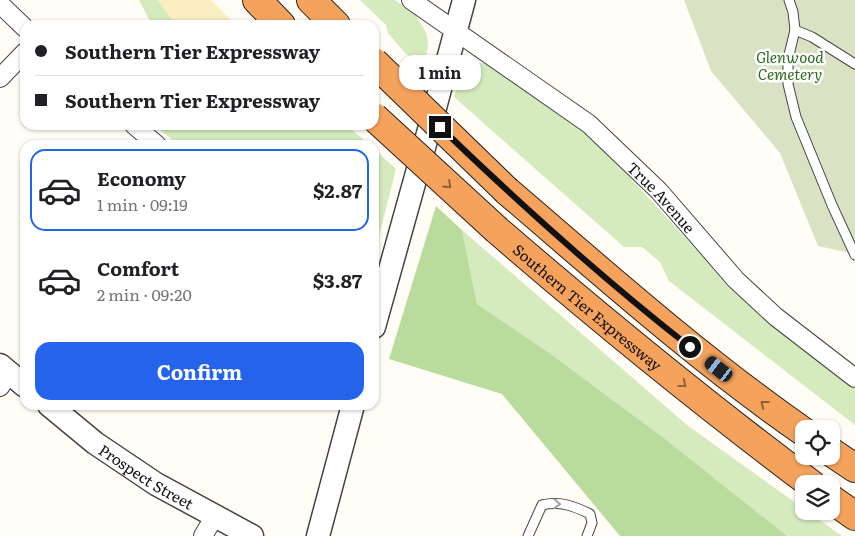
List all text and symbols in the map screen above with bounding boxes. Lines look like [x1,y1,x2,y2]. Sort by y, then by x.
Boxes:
text: Southern Tier Expressway [65,37,320,65]
park label: Glenwood Cemetery [756,45,824,85]
callout: 1 min [399,54,481,90]
text: 1 min [419,60,461,84]
text: Southern Tier Expressway [65,86,320,114]
route end [429,116,451,138]
street label: True Avenue [623,156,702,238]
text: Economy [97,164,186,192]
icon: car [37,168,82,213]
text: $2.87 [313,176,362,204]
one-way arrow [443,179,452,188]
text: 1 min · 09:19 [97,192,188,216]
street label: Southern Tier Expressway [508,238,668,376]
text: Comfort [97,254,179,282]
icon: car [37,258,82,303]
text: $3.87 [313,266,362,294]
text: 2 min · 09:20 [97,282,192,306]
route start [679,336,701,358]
button: Confirm [35,342,364,400]
car [702,354,735,384]
one-way arrow [677,379,686,387]
one-way arrow [760,401,770,410]
map controls [795,420,840,520]
button: locate [795,420,840,465]
street label: Prospect Street [95,438,198,514]
button: layers [795,475,840,520]
one-way arrow [553,499,561,510]

